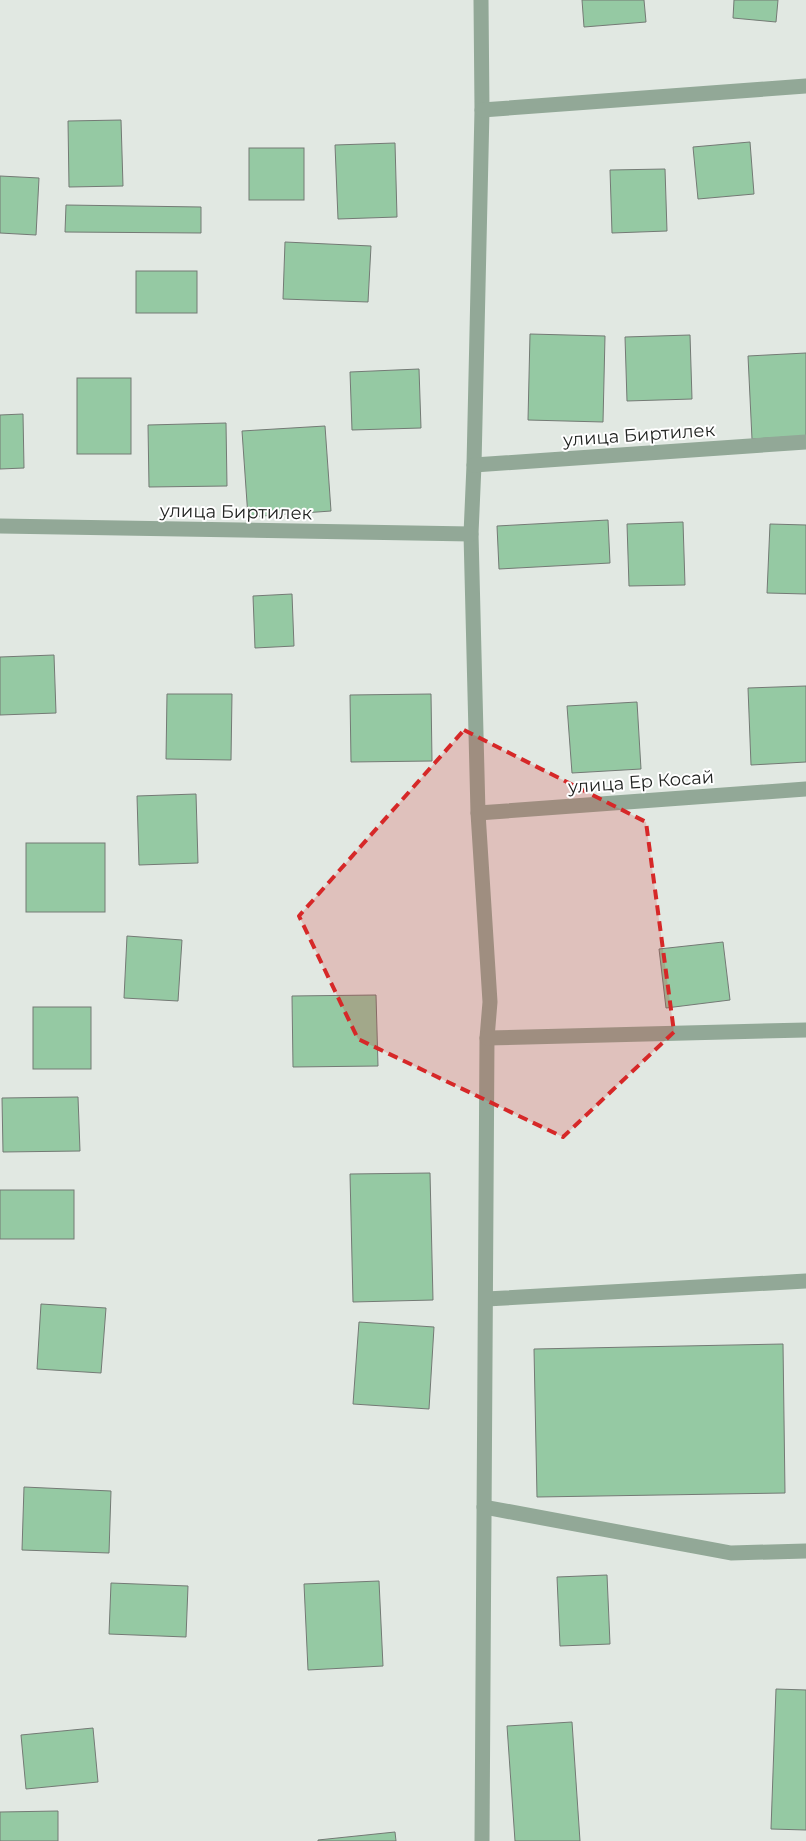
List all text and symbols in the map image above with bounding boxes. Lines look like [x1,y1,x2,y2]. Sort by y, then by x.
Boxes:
street label: улица Биртилек [561,419,716,451]
street label: улица Биртилек [159,500,313,524]
street label: улица Ер Косай [566,766,715,798]

